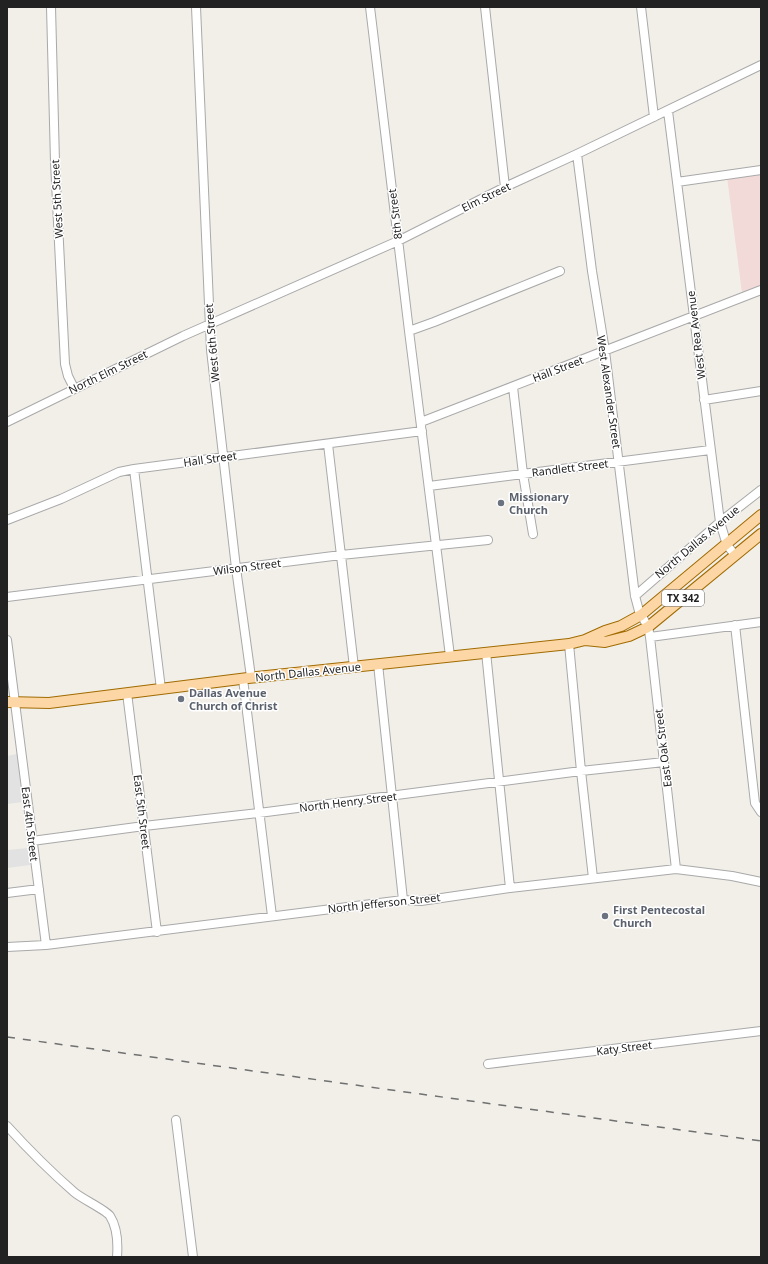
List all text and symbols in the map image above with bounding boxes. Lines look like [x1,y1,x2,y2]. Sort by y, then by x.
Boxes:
street label: West 5th Street [47,159,66,239]
street label: Elm Street [459,178,513,215]
street label: 8th Street [384,188,405,240]
street label: West Rea Avenue [683,290,708,380]
street label: West 6th Street [201,303,222,383]
street label: West Alexander Street [594,334,625,449]
street label: North Elm Street [66,346,150,397]
street label: Hall Street [530,352,586,385]
street label: Hall Street [182,447,238,470]
street label: Randlett Street [531,455,609,480]
place label: Missionary Church [509,489,570,517]
marker: Missionary Church [496,498,506,508]
street label: North Dallas Avenue [651,502,742,581]
street label: Wilson Street [212,555,282,578]
road number: TX 342 [662,590,704,606]
street label: North Dallas Avenue [254,659,361,685]
place label: Dallas Avenue Church of Christ [189,685,278,713]
marker: Dallas Avenue Church of Christ [176,694,186,704]
street label: East Oak Street [650,708,675,788]
street label: East 5th Street [130,774,155,850]
street label: East 4th Street [18,786,43,862]
street label: North Henry Street [298,788,398,815]
street label: North Jefferson Street [327,889,441,916]
place label: First Pentecostal Church [613,902,705,930]
marker: First Pentecostal Church [600,911,610,921]
street label: Katy Street [595,1037,653,1058]

